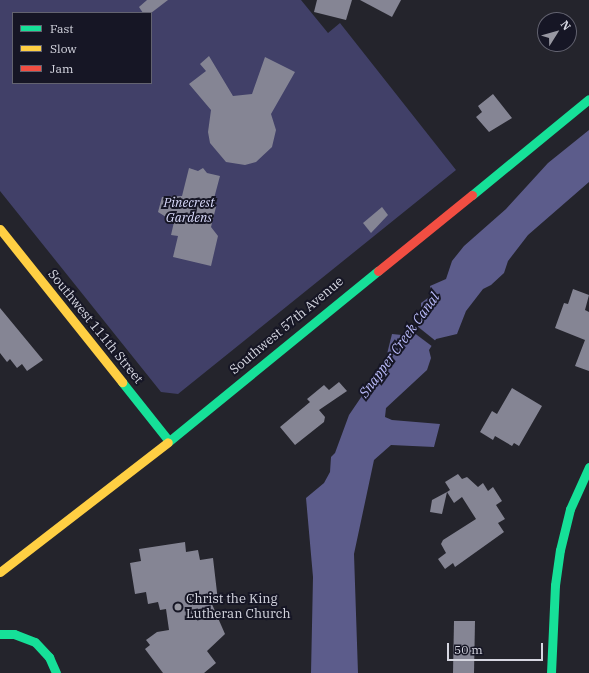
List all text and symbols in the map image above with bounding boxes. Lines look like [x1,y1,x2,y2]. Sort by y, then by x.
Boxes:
legend [12,12,152,84]
north arrow [537,12,577,52]
text: N [558,18,574,33]
text: Fast [50,21,74,36]
text: Slow [50,41,77,56]
text: Jam [50,61,73,76]
park label: Pinecrest Gardens [163,196,215,227]
street label: Southwest 111th Street [44,267,146,387]
street label: Southwest 57th Avenue [227,274,347,378]
water label: Snapper Creek Canal [355,289,443,401]
place label: Christ the King Lutheran Church [186,592,291,623]
marker: Christ the King Lutheran Church [173,602,183,612]
scale bar [449,635,545,661]
text: 50 m [454,642,483,657]

